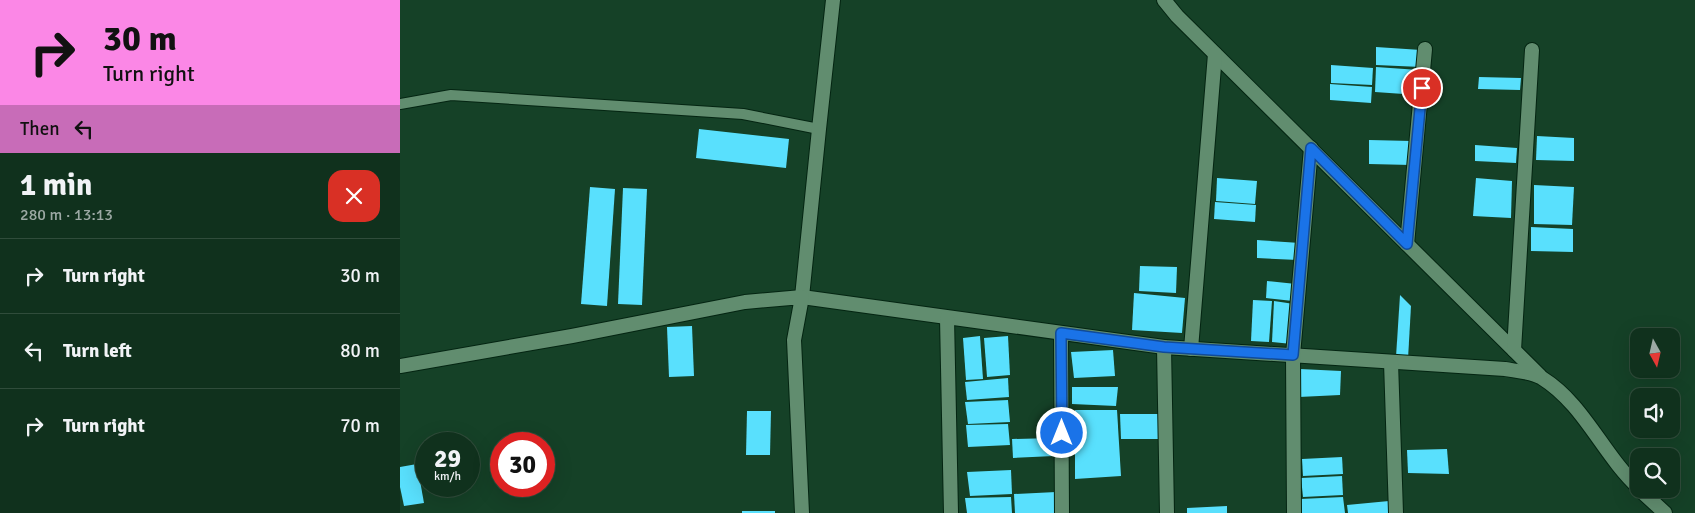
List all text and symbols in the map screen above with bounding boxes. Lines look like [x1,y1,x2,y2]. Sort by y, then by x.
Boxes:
text: 30 m [103,17,177,60]
icon: right [20,20,85,85]
text: Turn right [103,60,195,87]
pin [1401,67,1443,109]
icon: arrive [1408,74,1436,102]
icon: left [70,115,98,143]
text: Then [20,117,60,141]
text: 1 min [20,167,92,204]
button: close [328,170,380,222]
text: 280 m · 13:13 [20,205,113,225]
icon: right [20,262,48,290]
text: Turn right [63,264,145,288]
text: 30 m [340,264,380,288]
north arrow [1630,328,1680,378]
map controls [1630,328,1680,498]
icon: left [20,337,48,365]
text: Turn left [63,339,132,363]
text: 80 m [340,339,380,363]
button: sound [1630,388,1680,438]
position arrow [1035,406,1087,458]
icon: right [20,412,48,440]
text: Turn right [63,414,145,438]
text: 70 m [340,414,380,438]
speed limit sign: 30 [490,432,555,497]
text: 29 [434,443,461,474]
button: search [1630,448,1680,498]
text: km/h [434,469,461,484]

